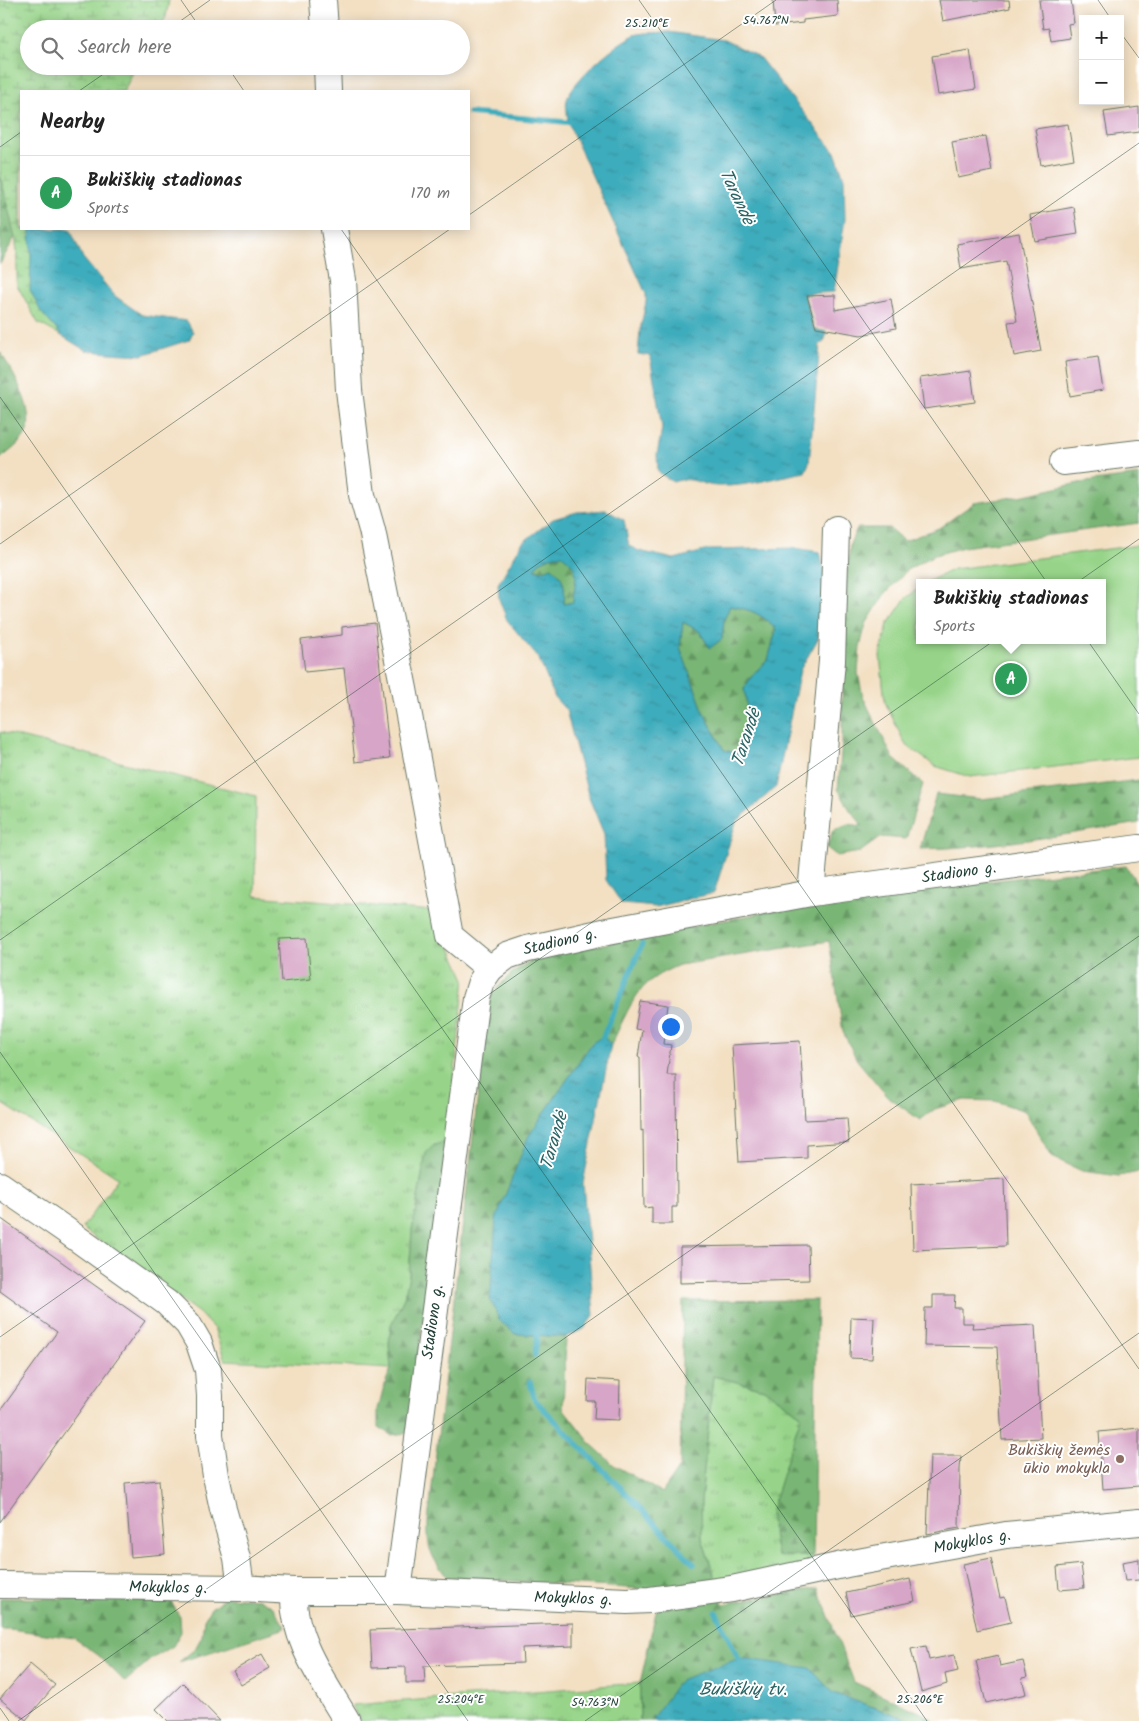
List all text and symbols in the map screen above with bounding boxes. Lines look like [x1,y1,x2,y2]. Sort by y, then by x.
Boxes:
text: 54.767°N [743,11,789,30]
text: 25.210°E [625,14,670,33]
map controls [1079,15,1124,105]
button: + [1079,15,1124,60]
search box [20,20,470,75]
text: Search here [78,33,172,63]
icon: search [38,34,66,62]
button: − [1079,60,1124,105]
text: Nearby [40,106,105,139]
water label: Tarandė [710,164,762,232]
text: Bukiškių stadionas [87,166,242,196]
text: A [51,181,61,206]
text: 170 m [410,181,450,206]
text: Sports [87,196,129,221]
popup [916,579,1106,644]
text: Bukiškių stadionas [933,584,1089,614]
text: Sports [933,614,975,639]
pin: A [995,660,1027,698]
water label: Tarandė [724,703,771,771]
street label: Stadiono g. [920,855,998,891]
street label: Stadiono g. [521,921,599,963]
your location [658,1014,684,1040]
water label: Tarandė [533,1107,578,1173]
street label: Stadiono g. [415,1283,451,1361]
place label: Bukiškių žemės ūkio mokykla [1008,1438,1110,1481]
marker: Bukiškių žemės ūkio mokykla [1114,1453,1126,1465]
street label: Mokyklos g. [931,1523,1013,1561]
street label: Mokyklos g. [129,1575,207,1601]
street label: Mokyklos g. [533,1585,613,1613]
water label: Bukiškių tv. [699,1676,787,1705]
text: 25.204°E [438,1690,485,1709]
text: 25.206°E [897,1690,944,1709]
text: 54.763°N [571,1693,619,1712]

